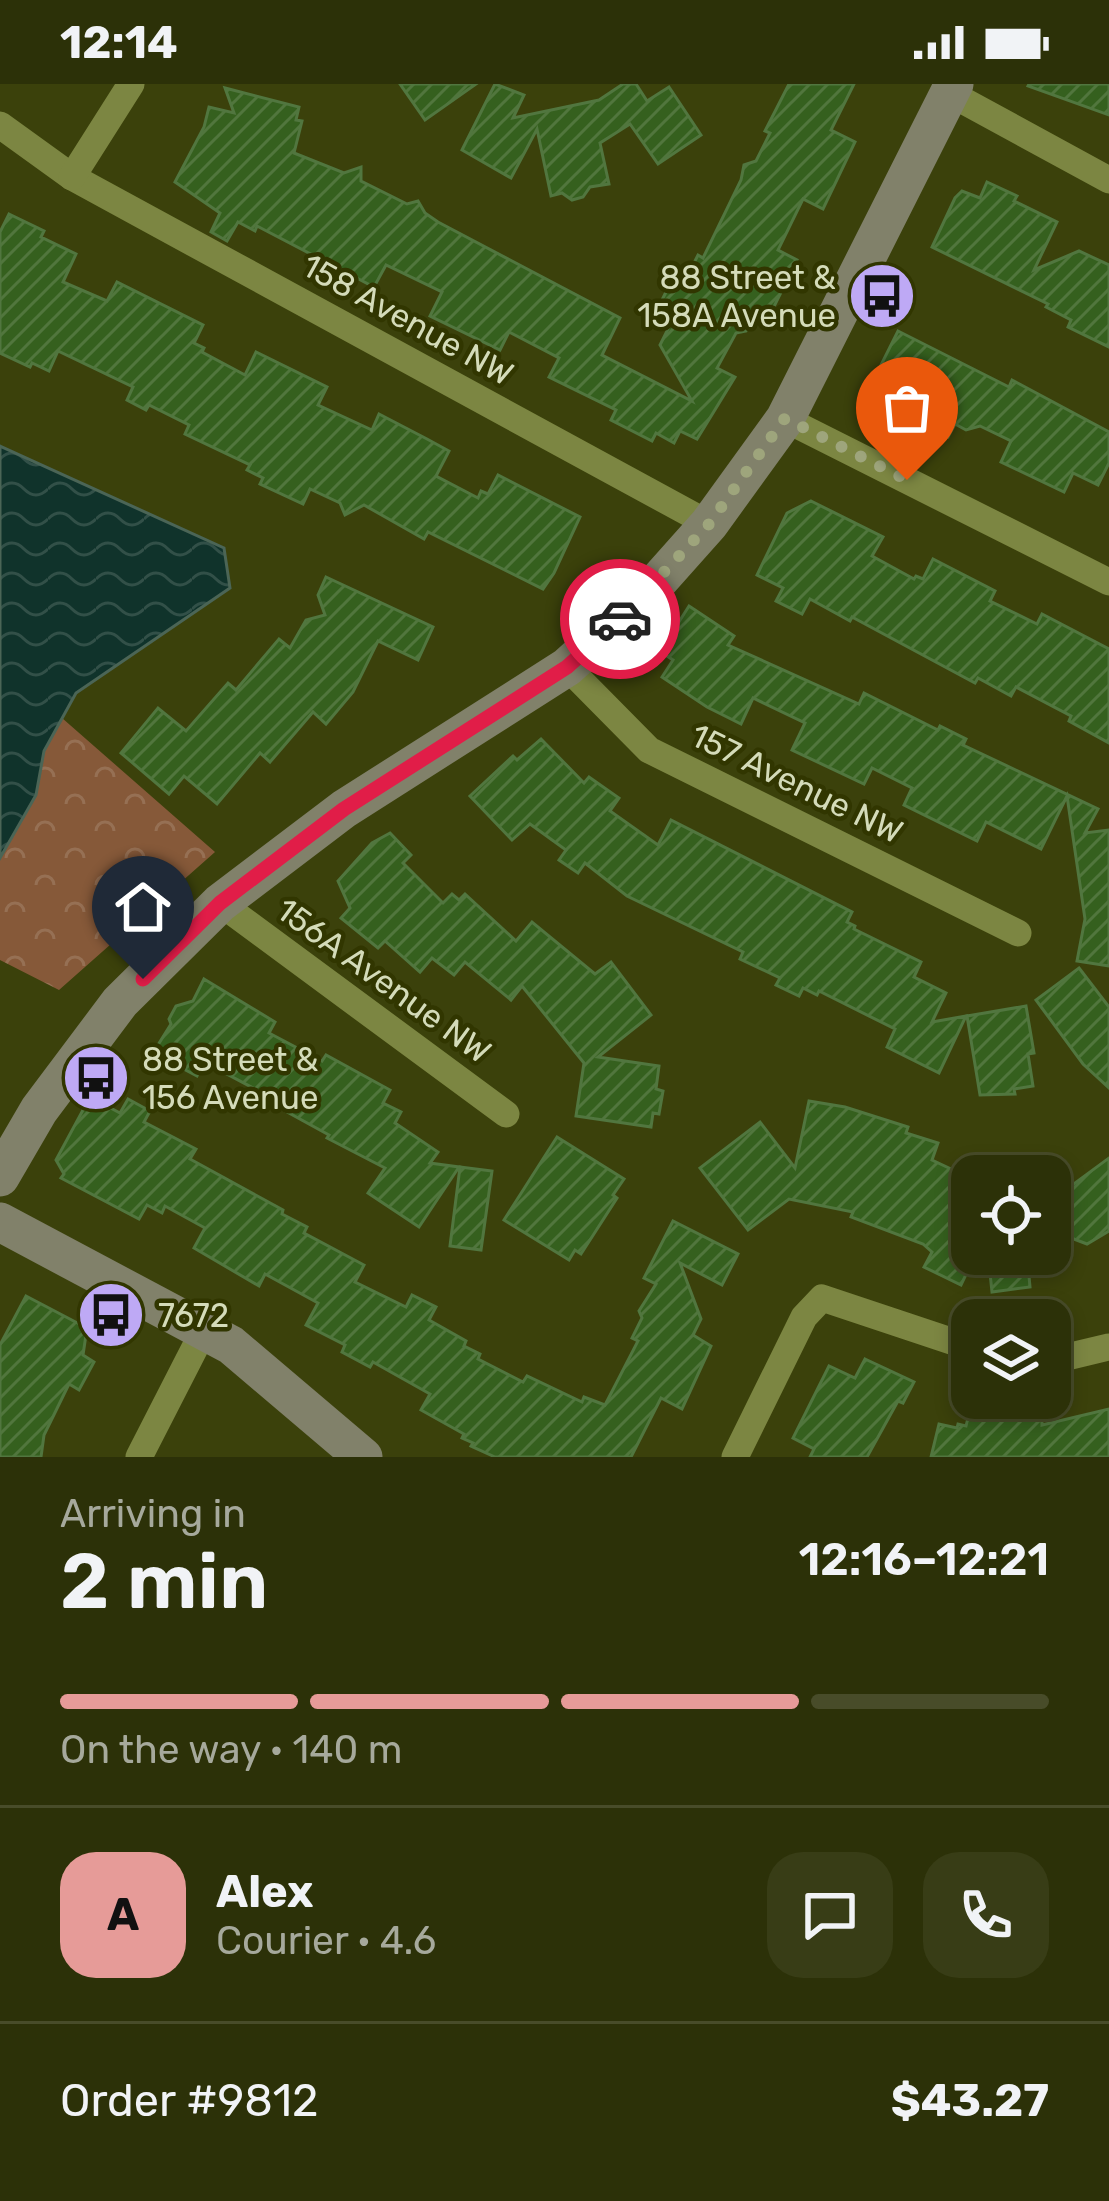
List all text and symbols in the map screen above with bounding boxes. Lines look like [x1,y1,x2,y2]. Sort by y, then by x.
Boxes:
text: 12:14 [60,16,178,69]
street label: 158 Avenue NW [296,245,520,393]
place label: 88 Street & 158A Avenue [637,258,836,335]
bus stop icon: 88 Street & 158A Avenue [847,261,917,331]
pin [856,357,958,480]
icon: bag [874,375,940,441]
courier [560,559,680,679]
icon: car [587,586,653,652]
street label: 157 Avenue NW [684,715,909,852]
pin [92,856,194,979]
icon: home [110,874,176,940]
street label: 156A Avenue NW [269,890,498,1071]
place label: 88 Street & 156 Avenue [142,1040,319,1117]
bus stop icon: 88 Street & 156 Avenue [61,1043,131,1113]
map controls [951,1155,1071,1419]
button: locate [951,1155,1071,1275]
bus stop icon: 7672 [76,1280,146,1350]
place label: 7672 [158,1296,229,1335]
button: layers [951,1299,1071,1419]
text: Arriving in [60,1491,246,1537]
text: 12:16–12:21 [799,1533,1049,1586]
text: 2 min [60,1535,268,1628]
text: On the way · 140 m [60,1727,402,1773]
button: chat [767,1852,893,1978]
button: phone [923,1852,1049,1978]
text: Alex [216,1865,314,1918]
text: A [107,1888,139,1941]
text: Courier · 4.6 [216,1918,436,1964]
text: Order #9812 [60,2074,319,2127]
text: $43.27 [891,2074,1049,2127]

